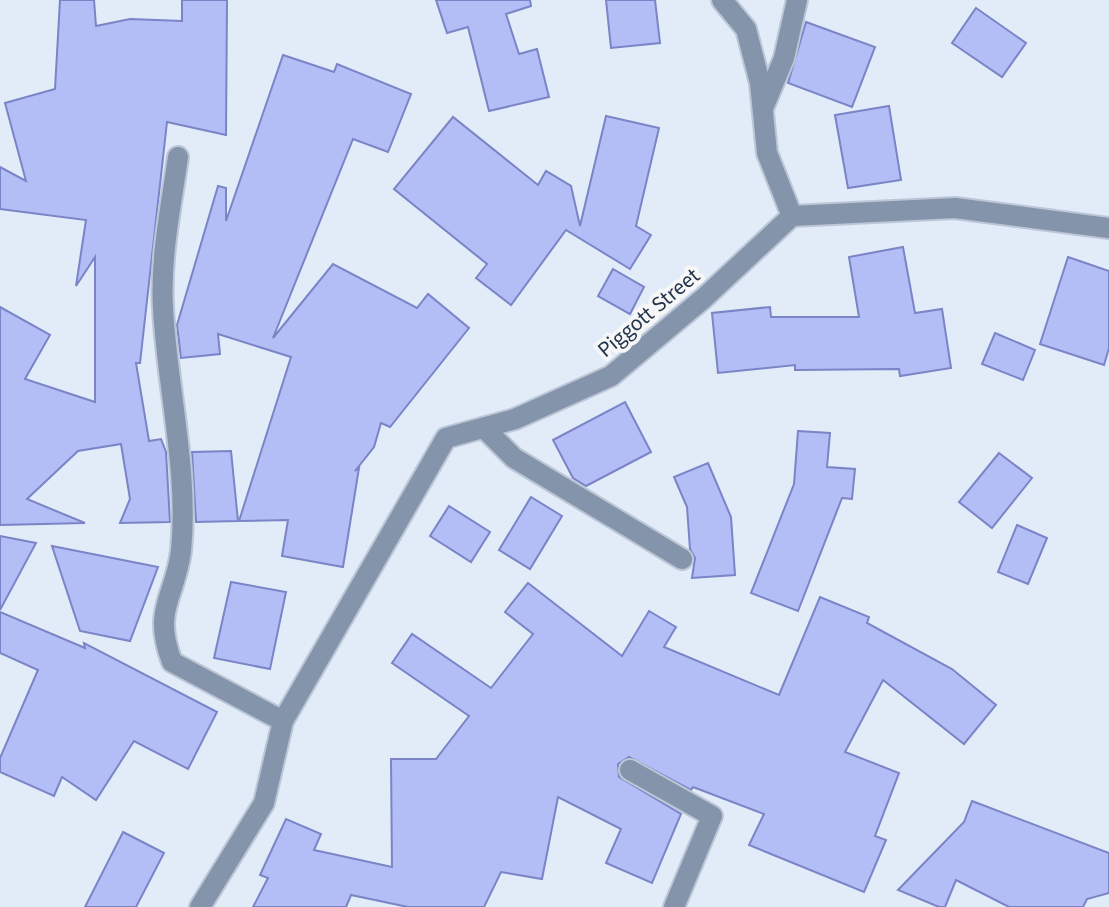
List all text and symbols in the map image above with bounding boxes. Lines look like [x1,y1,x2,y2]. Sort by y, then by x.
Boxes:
street label: Piggott Street [590,260,707,365]

